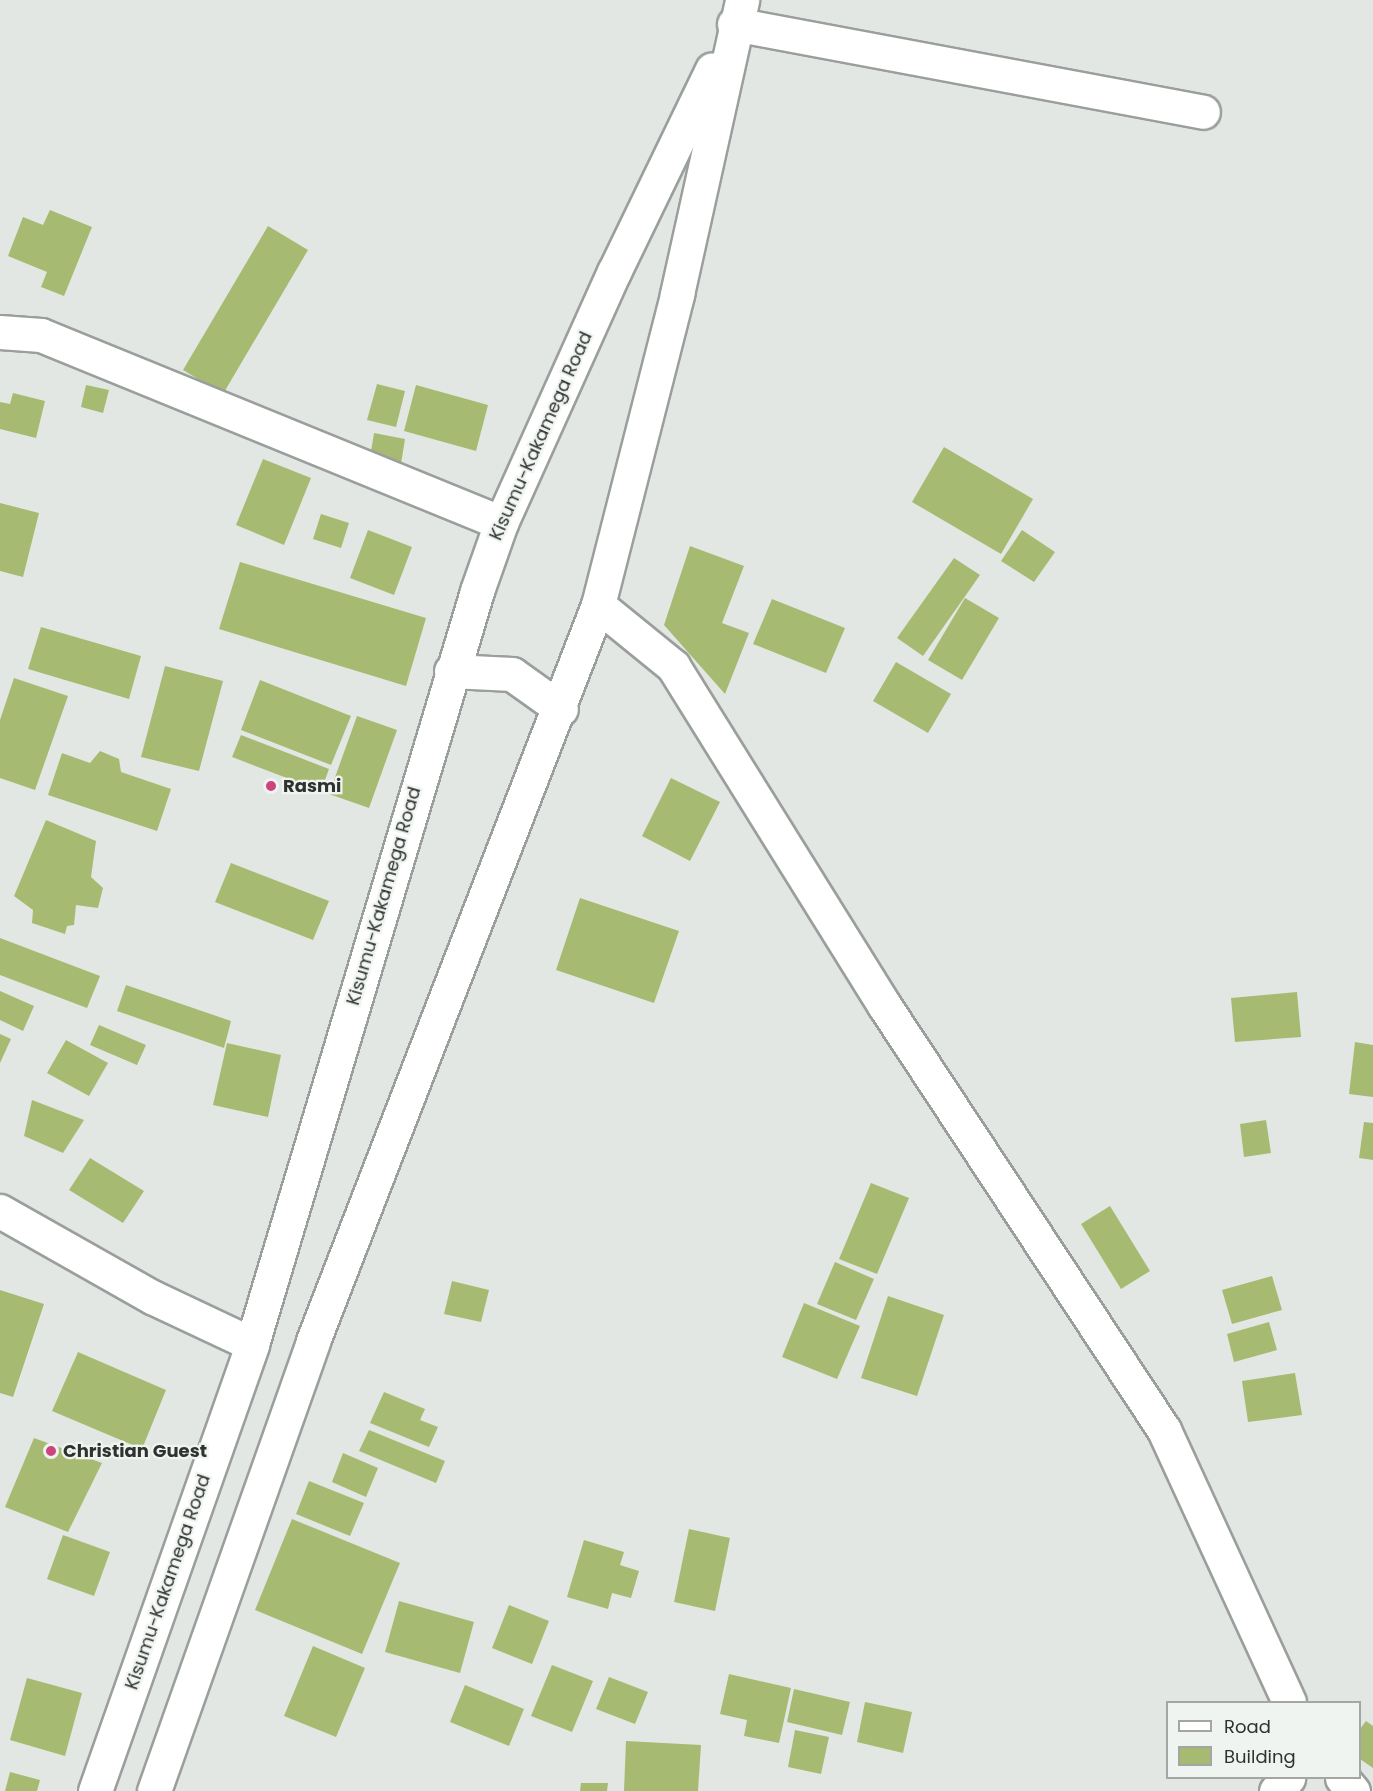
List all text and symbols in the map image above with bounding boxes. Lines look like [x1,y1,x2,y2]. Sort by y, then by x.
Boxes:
street label: Kisumu-Kakamega Road [485,328,597,544]
place label: Rasmi [283,775,341,797]
marker: Rasmi [264,779,278,793]
street label: Kisumu-Kakamega Road [342,784,426,1008]
place label: Christian Guest [63,1440,207,1462]
marker: Christian Guest [44,1444,58,1458]
street label: Kisumu-Kakamega Road [121,1472,215,1692]
legend [1166,1701,1361,1779]
text: Road [1224,1714,1271,1739]
text: Building [1224,1744,1296,1769]

